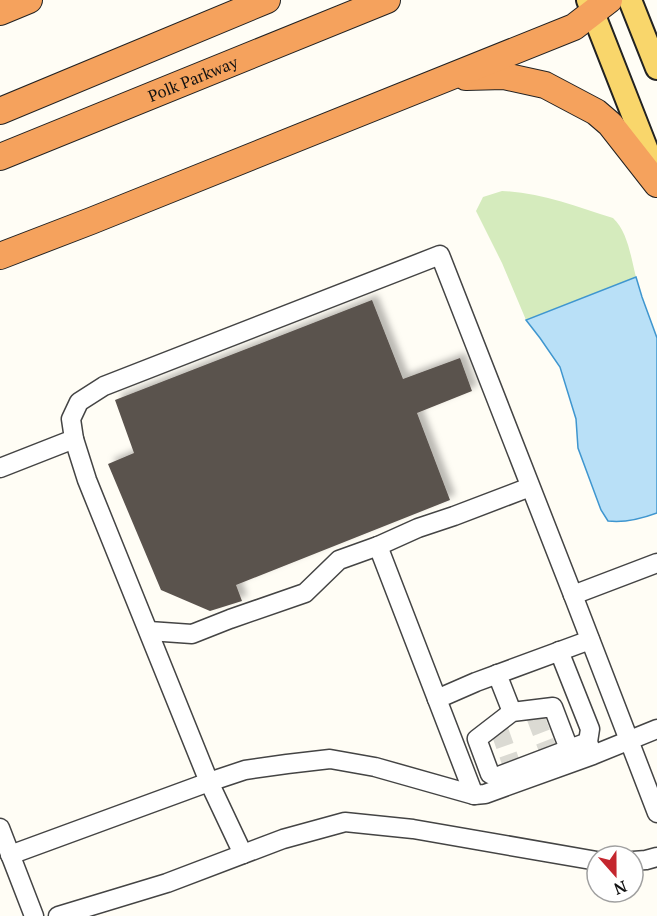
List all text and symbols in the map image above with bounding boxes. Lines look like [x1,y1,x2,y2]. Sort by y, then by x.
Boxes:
street label: Polk Parkway [145,50,242,107]
north arrow [585,844,645,904]
text: N [611,876,630,900]

